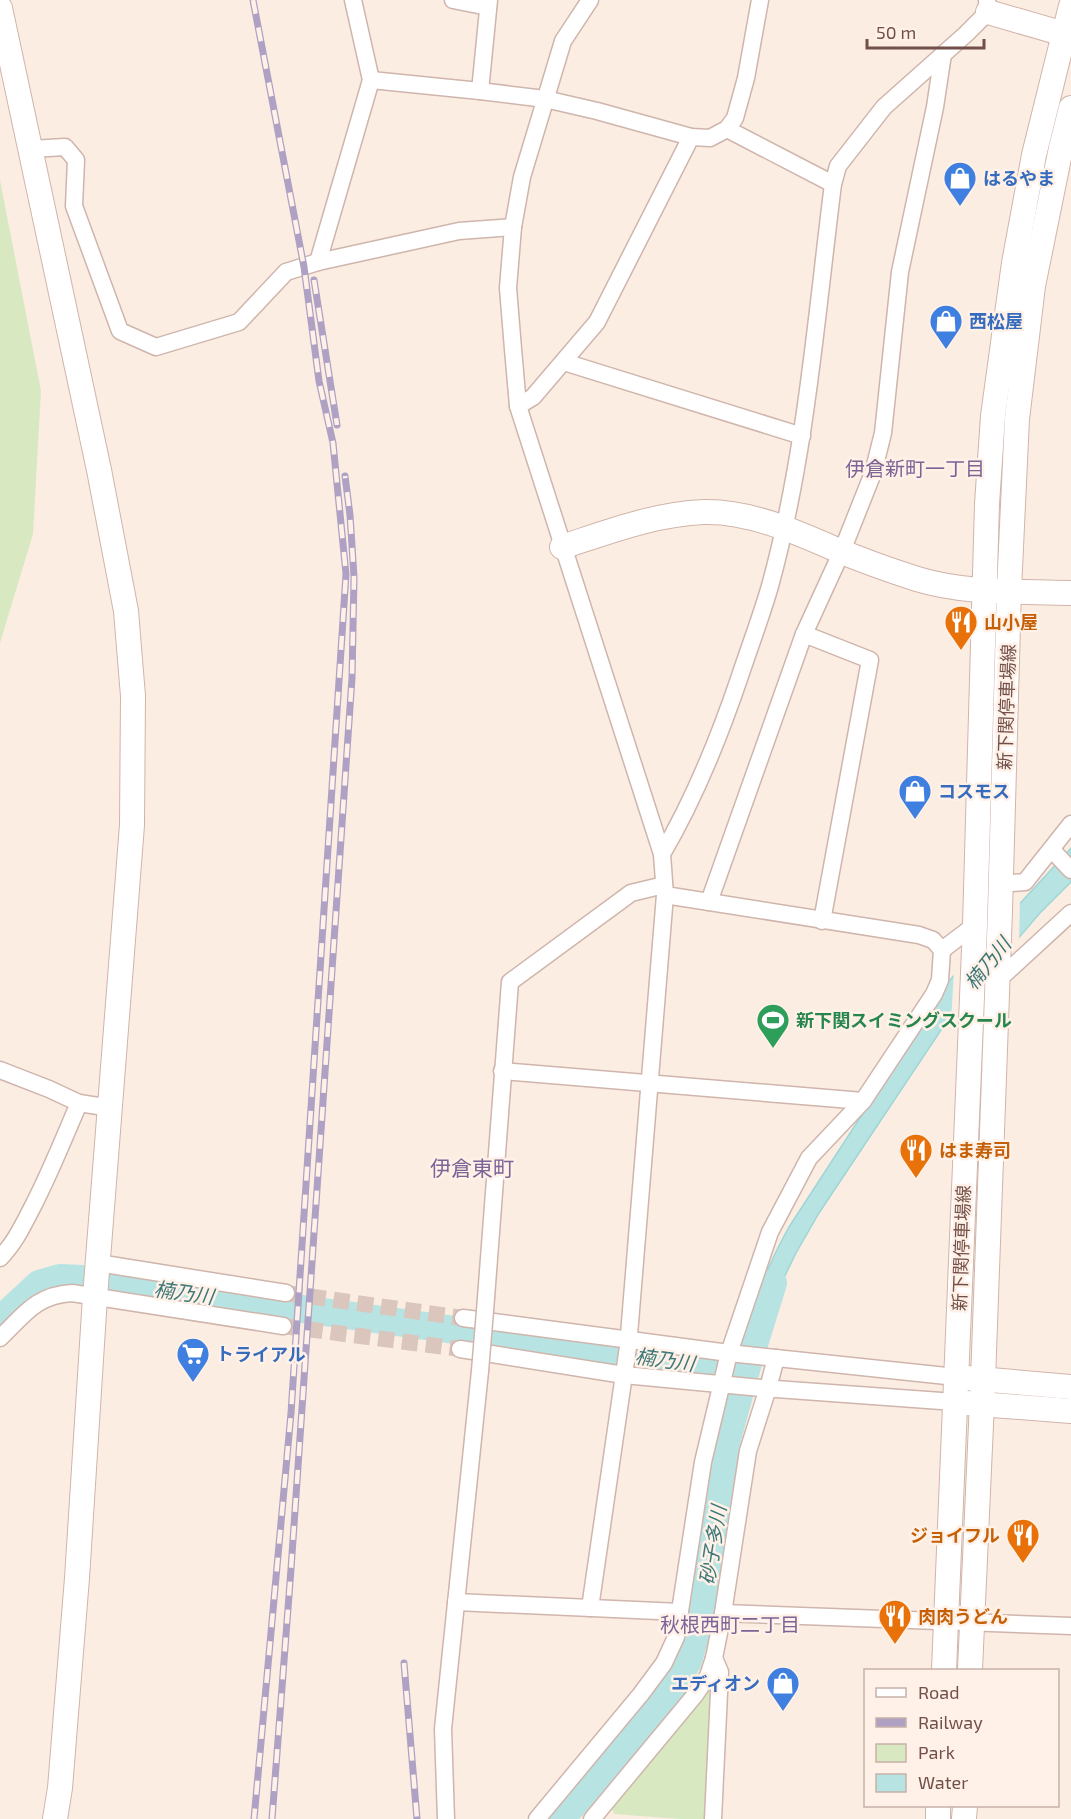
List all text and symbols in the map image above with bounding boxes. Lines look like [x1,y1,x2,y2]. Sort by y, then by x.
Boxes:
scale bar [867,12,984,50]
text: 50 m [876,21,916,43]
shop icon: はるやま [942,160,978,207]
place label: はるやま [983,167,1055,189]
shop icon: 西松屋 [928,303,964,350]
place label: 西松屋 [969,310,1023,332]
district label: 伊倉新町一丁目 [845,456,985,480]
restaurant icon: 山小屋 [943,604,979,651]
place label: 山小屋 [984,611,1038,633]
street label: 新下関停車場線 [993,644,1019,770]
shop icon: コスモス [897,773,933,820]
place label: コスモス [938,780,1010,802]
water label: 楠乃川 [959,931,1016,994]
sports icon: 新下関スイミングスクール [755,1002,791,1049]
place label: 新下関スイミングスクール [796,1009,1012,1031]
restaurant icon: はま寿司 [898,1132,934,1179]
place label: はま寿司 [939,1139,1011,1161]
district label: 伊倉東町 [430,1155,514,1180]
street label: 新下関停車場線 [948,1185,974,1311]
water label: 楠乃川 [153,1276,217,1308]
supermarket icon: トライアル [175,1336,211,1383]
place label: トライアル [216,1343,306,1365]
water label: 楠乃川 [634,1343,698,1375]
water label: 砂子多川 [694,1502,730,1586]
restaurant icon: ジョイフル [1005,1517,1041,1564]
place label: ジョイフル [910,1524,1000,1546]
restaurant icon: 肉肉うどん [877,1598,913,1645]
place label: 肉肉うどん [918,1605,1008,1627]
district label: 秋根西町二丁目 [660,1612,800,1636]
shop icon: エディオン [765,1665,801,1712]
legend [864,1669,1059,1807]
place label: エディオン [671,1672,760,1694]
text: Road [918,1681,959,1703]
text: Railway [918,1711,983,1733]
text: Park [918,1741,955,1763]
text: Water [918,1771,968,1793]

